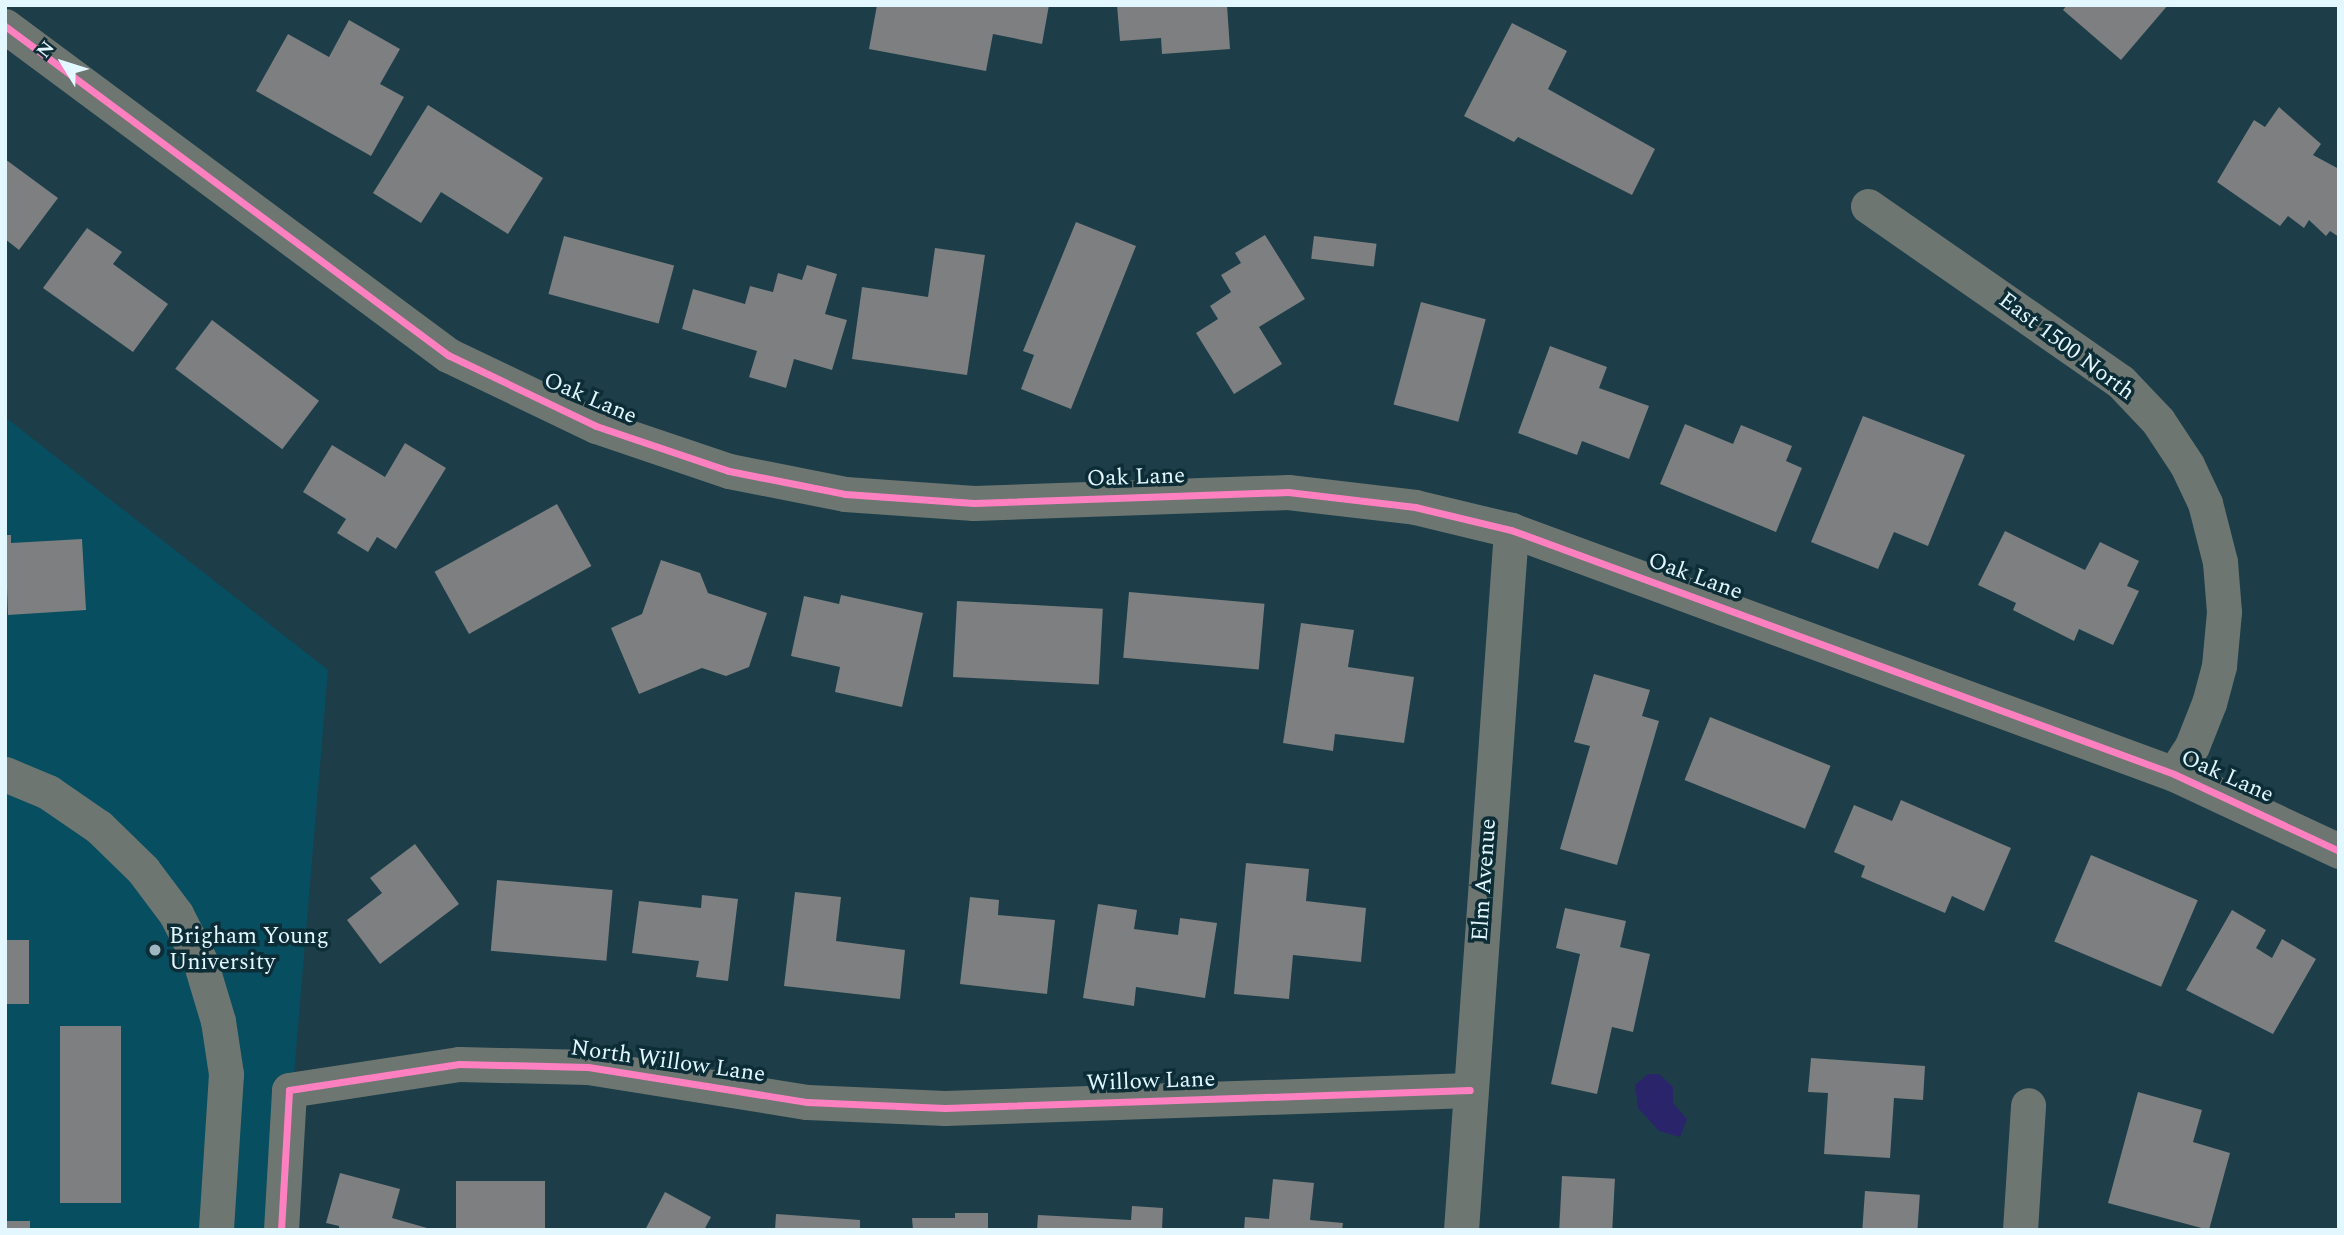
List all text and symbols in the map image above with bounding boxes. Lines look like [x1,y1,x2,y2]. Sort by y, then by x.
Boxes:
north arrow [28,28,98,98]
text: N [30,35,62,65]
street label: East 1500 North [1993,287,2139,407]
street label: Oak Lane [539,367,641,431]
street label: Oak Lane [1086,462,1186,494]
street label: Oak Lane [1644,547,1746,607]
street label: Oak Lane [2176,744,2278,810]
street label: Elm Avenue [1467,818,1503,942]
place label: Brigham Young University [169,923,329,977]
marker: Brigham Young University [147,942,163,958]
street label: North Willow Lane [569,1035,767,1089]
street label: Willow Lane [1086,1066,1216,1098]

